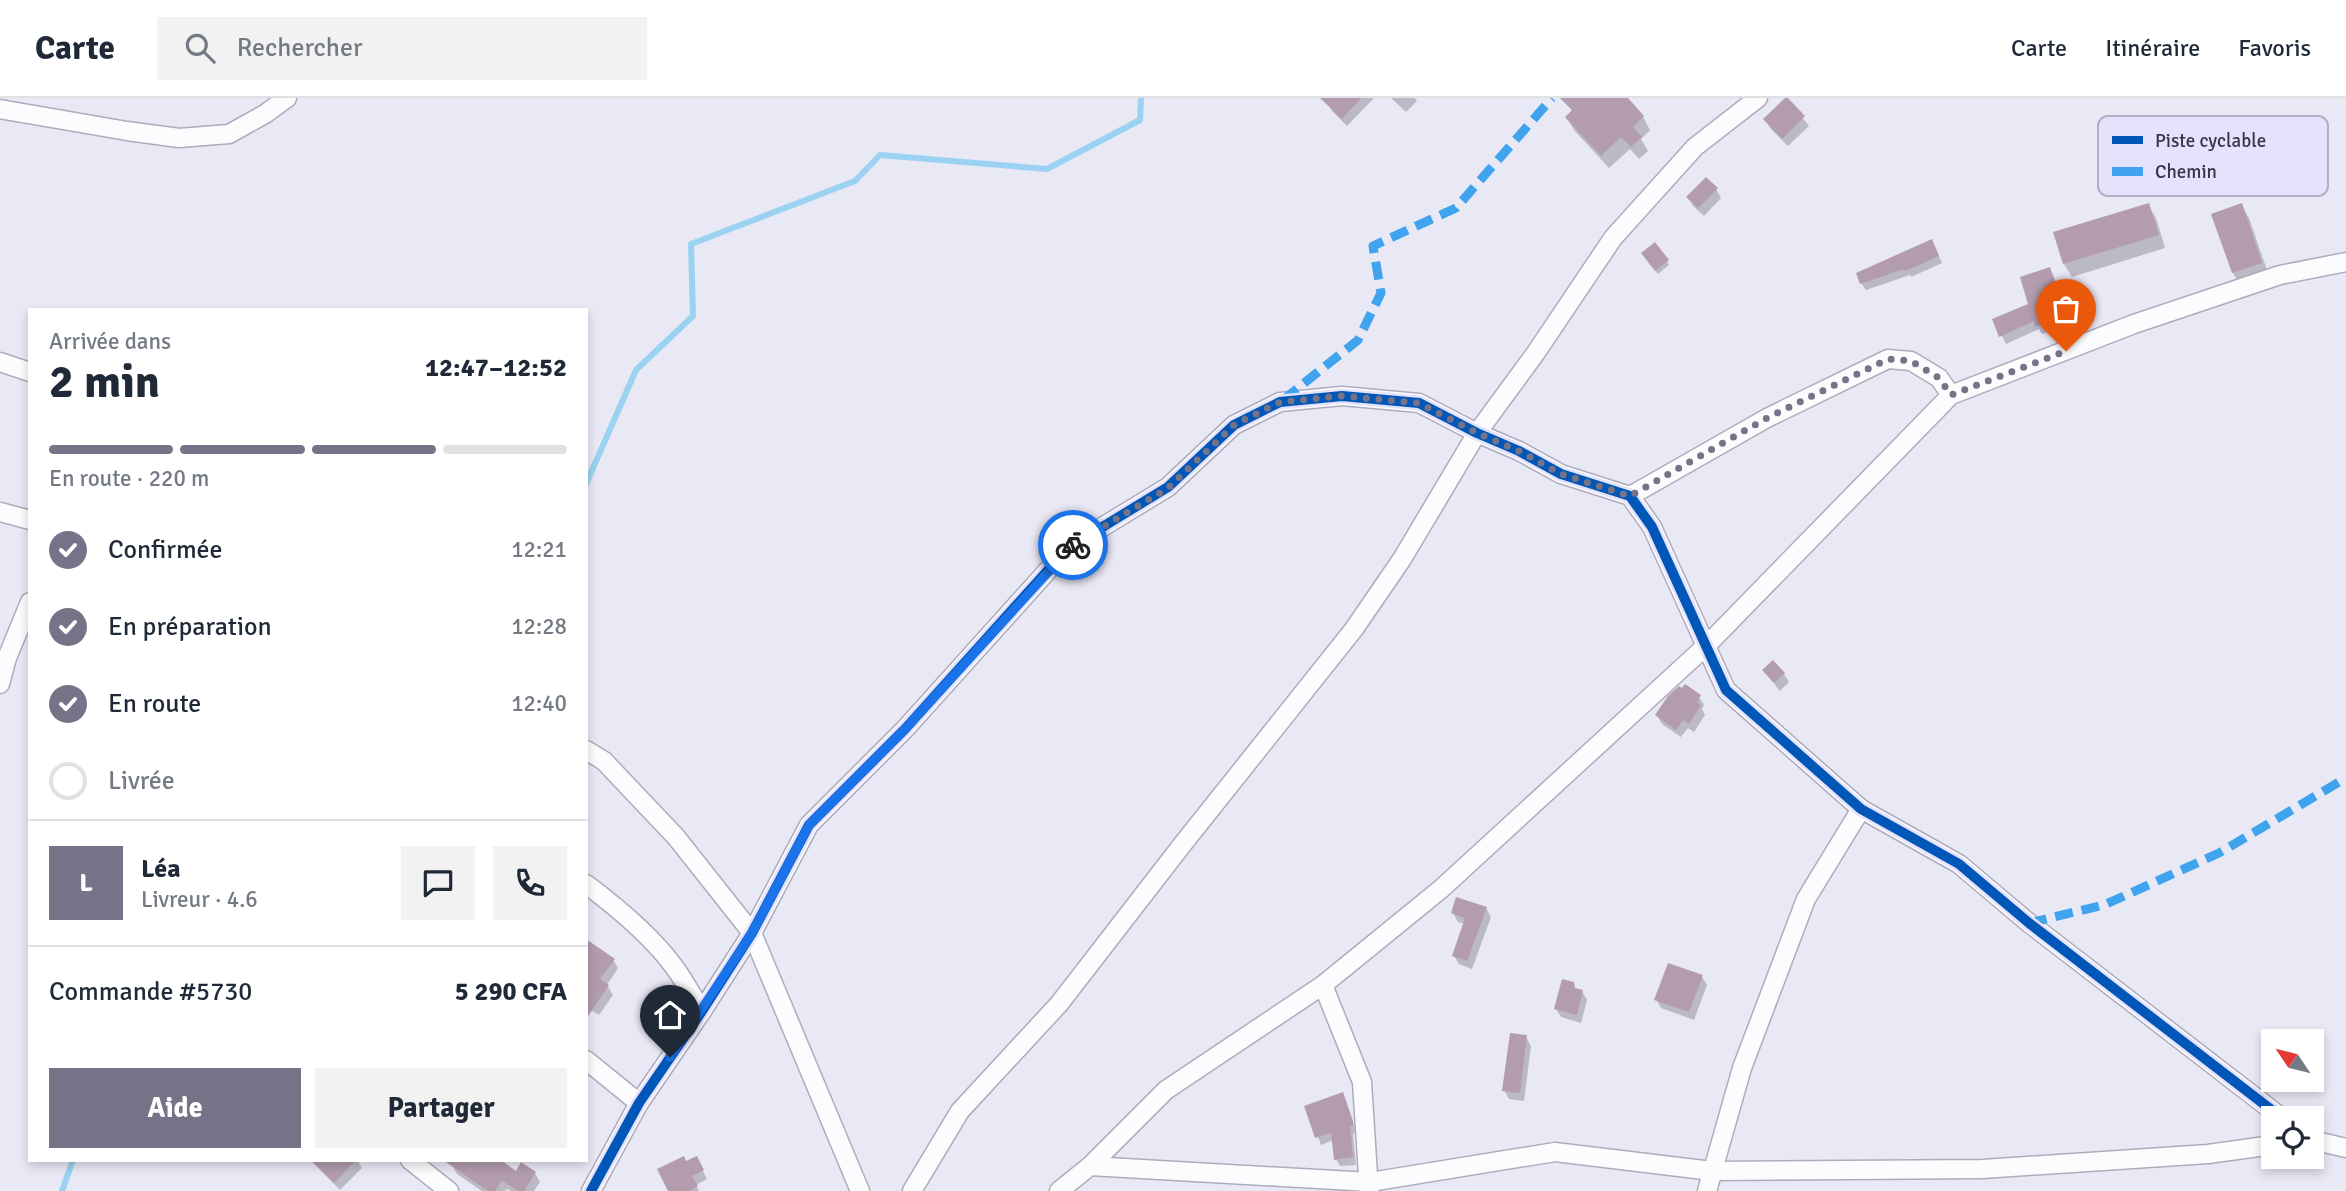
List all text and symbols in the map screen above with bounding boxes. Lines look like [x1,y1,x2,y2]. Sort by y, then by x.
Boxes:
search box [157,17,647,80]
text: Carte [35,28,115,69]
icon: search [181,29,219,67]
text: Rechercher [237,32,363,64]
text: Carte [2011,33,2067,63]
text: Itinéraire [2105,33,2200,63]
text: Favoris [2238,33,2311,63]
legend [2098,116,2328,196]
text: Piste cyclable [2155,129,2266,153]
text: Chemin [2155,160,2217,184]
pin [2036,279,2096,351]
icon: bag [2047,290,2085,328]
text: Arrivée dans [49,327,171,356]
text: 12:47–12:52 [425,352,567,384]
text: 2 min [49,354,160,410]
text: En route · 220 m [49,464,209,493]
courier [1038,510,1108,580]
icon: bike [1054,526,1092,564]
icon: check [49,531,87,569]
text: Confirmée [108,534,223,566]
text: 12:21 [511,535,567,564]
icon: check [49,608,87,646]
text: En préparation [108,611,272,643]
text: 12:28 [511,612,567,641]
icon: check [49,685,87,723]
text: En route [108,688,201,720]
text: 12:40 [511,689,567,718]
text: Livrée [108,765,175,797]
button: chat [401,846,475,920]
button: phone [493,846,567,920]
text: Léa [141,853,181,885]
text: L [79,867,93,899]
text: Livreur · 4.6 [141,885,258,914]
text: Commande #5730 [49,976,252,1008]
text: 5 290 CFA [455,976,567,1008]
pin [640,985,700,1057]
icon: home [651,996,689,1034]
north arrow [2261,1029,2324,1092]
map controls [2261,1029,2324,1169]
button: Aide [49,1068,301,1148]
button: Partager [315,1068,567,1148]
button: locate [2261,1106,2324,1169]

